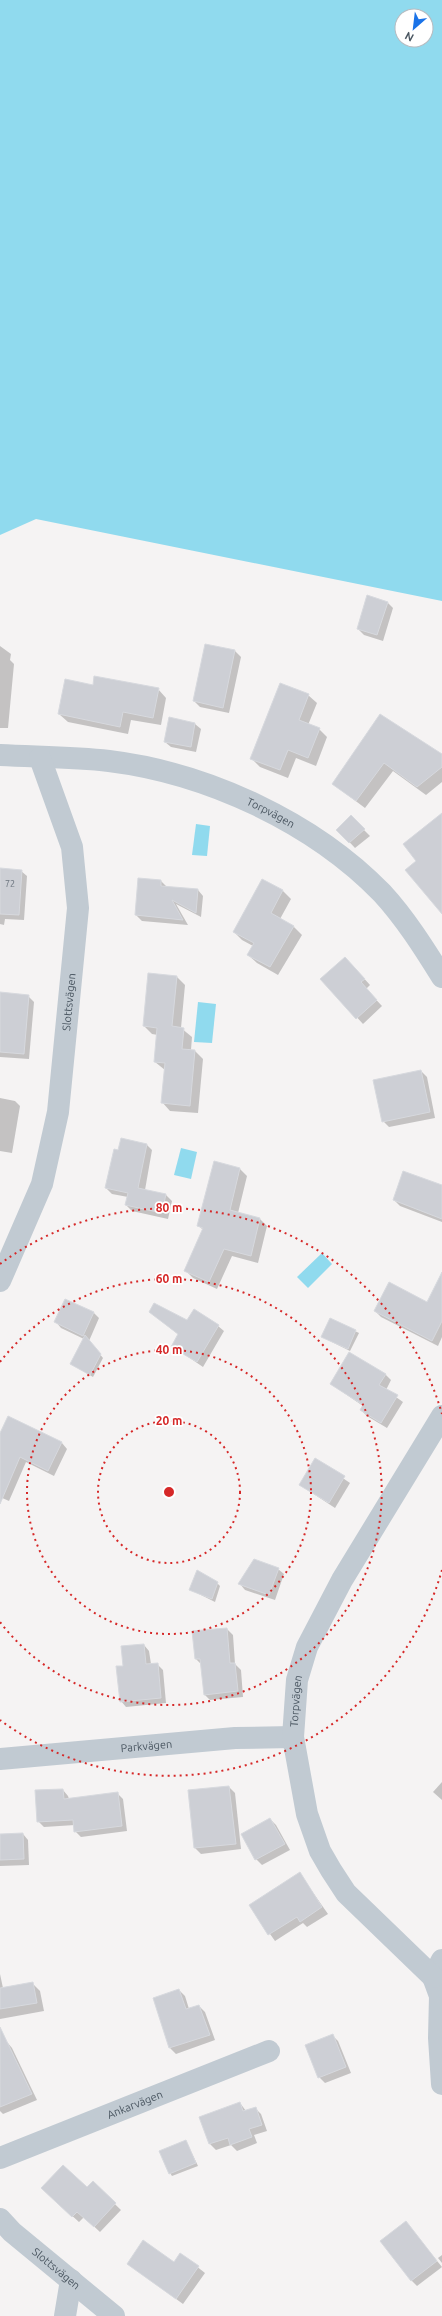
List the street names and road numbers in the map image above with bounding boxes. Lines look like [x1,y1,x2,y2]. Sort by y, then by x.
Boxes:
street label: Torpvägen [245,795,297,830]
street label: Slottsvägen [60,972,78,1032]
street label: Torpvägen [288,1673,304,1727]
street label: Parkvägen [120,1738,173,1754]
street label: Ankarvägen [105,2088,164,2121]
street label: Slottsvägen [30,2245,83,2292]

